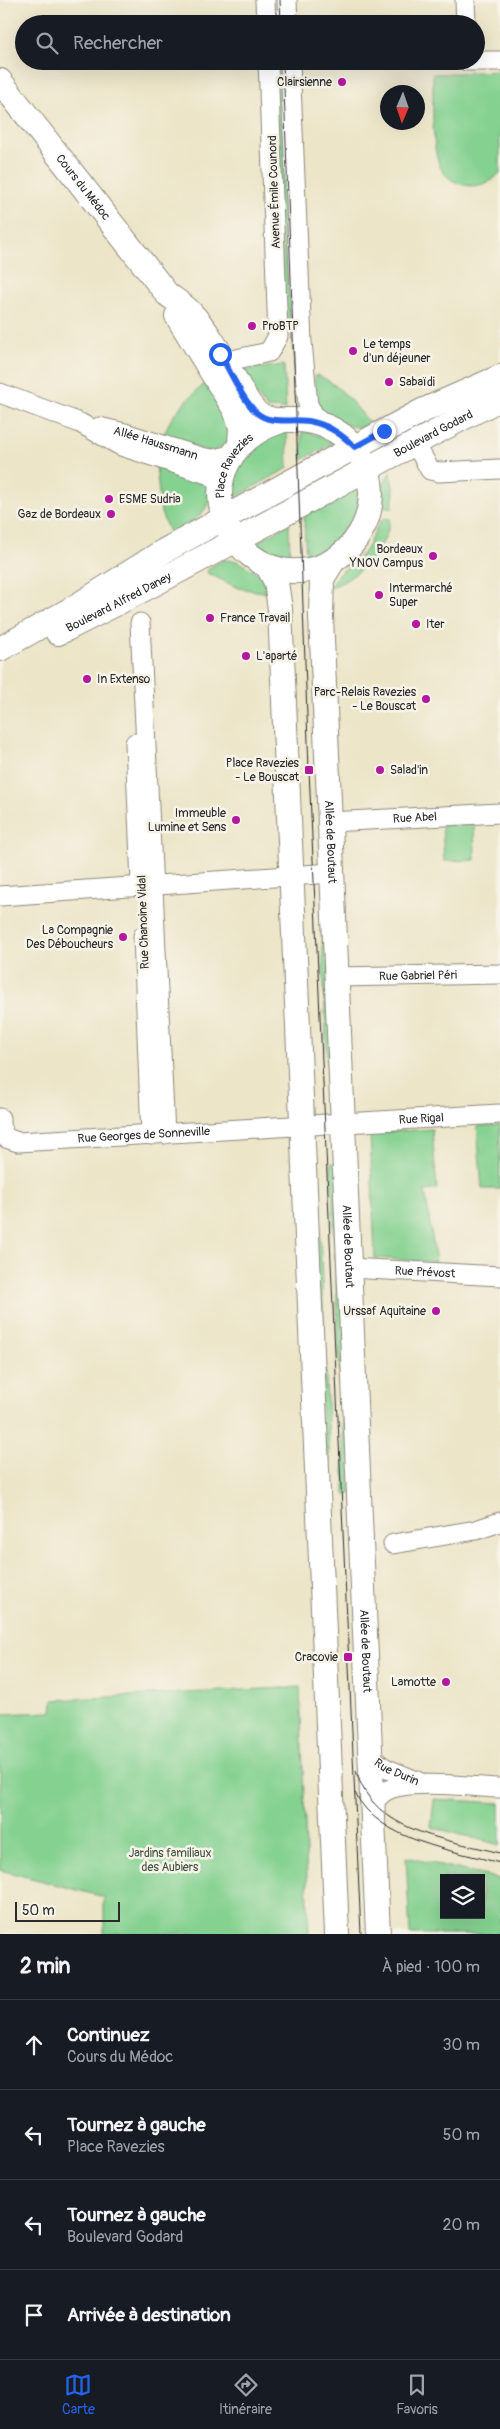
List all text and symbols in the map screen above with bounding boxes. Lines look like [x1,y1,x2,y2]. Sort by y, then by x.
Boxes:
search box [15,15,485,70]
icon: search [33,29,61,57]
text: Rechercher [73,31,163,55]
place label: Clairsienne [277,75,332,90]
marker: Clairsienne [336,76,348,88]
north arrow [380,85,425,130]
street label: Avenue Émile Counord [264,135,284,249]
street label: Cours du Médoc [52,151,113,224]
place label: ProBTP [262,319,299,334]
marker: ProBTP [246,320,258,332]
place label: Le temps d'un déjeuner [363,337,431,366]
route start [209,343,232,366]
marker: Le temps d'un déjeuner [347,345,359,357]
place label: Sabaïdi [399,375,435,390]
marker: Sabaïdi [383,376,395,388]
street label: Boulevard Godard [391,407,476,461]
route end [373,420,396,443]
street label: Allée Haussmann [112,424,200,464]
street label: Place Ravezies [213,430,257,499]
place label: ESME Sudria [119,492,181,507]
marker: ESME Sudria [103,493,115,505]
place label: Gaz de Bordeaux [18,507,101,522]
marker: Gaz de Bordeaux [105,508,117,520]
place label: Bordeaux YNOV Campus [349,542,424,571]
marker: Bordeaux YNOV Campus [427,550,439,562]
street label: Boulevard Alfred Daney [64,569,174,636]
place label: Intermarché Super [389,581,453,610]
marker: Intermarché Super [373,589,385,601]
place label: France Travail [220,611,290,626]
marker: France Travail [204,612,216,624]
place label: Iter [426,617,445,632]
marker: Iter [410,618,422,630]
place label: L'aparté [256,649,297,664]
marker: L'aparté [240,650,252,662]
place label: In Extenso [97,672,151,687]
marker: In Extenso [81,673,93,685]
place label: Parc-Relais Ravezies - Le Bouscat [314,685,417,714]
marker: Parc-Relais Ravezies - Le Bouscat [420,693,432,705]
place label: Place Ravezies - Le Bouscat [226,756,300,785]
place label: Salad'in [390,763,428,778]
marker: Place Ravezies - Le Bouscat [303,764,315,776]
marker: Salad'in [374,764,386,776]
street label: Allée de Boutaut [321,800,340,884]
place label: Immeuble Lumine et Sens [148,806,227,835]
street label: Rue Abel [393,809,437,827]
marker: Immeuble Lumine et Sens [230,814,242,826]
street label: Rue Chanoine Vidal [134,875,153,969]
place label: La Compagnie Des Déboucheurs [26,923,114,952]
marker: La Compagnie Des Déboucheurs [117,931,129,943]
street label: Rue Gabriel Péri [379,968,457,984]
street label: Rue Rigal [398,1110,444,1128]
street label: Rue Georges de Sonneville [77,1124,211,1147]
street label: Allée de Boutaut [338,1204,357,1288]
street label: Rue Prévost [394,1263,456,1282]
place label: Urssaf Aquitaine [343,1304,426,1319]
marker: Urssaf Aquitaine [430,1305,442,1317]
street label: Allée de Boutaut [356,1609,375,1693]
place label: Cracovie [295,1650,338,1665]
marker: Cracovie [342,1651,354,1663]
place label: Lamotte [391,1675,436,1690]
marker: Lamotte [440,1676,452,1688]
street label: Rue Durin [371,1755,422,1789]
park label: Jardins familiaux des Aubiers [129,1846,211,1875]
map controls [440,1874,485,1919]
button: layers [440,1874,485,1919]
scale bar [15,1899,120,1922]
text: 50 m [22,1902,55,1919]
text: 2 min [20,1953,70,1980]
text: À pied · 100 m [382,1957,480,1977]
text: Continuez [67,2023,150,2047]
icon: ahead [20,2031,48,2059]
text: 30 m [442,2035,480,2055]
text: Cours du Médoc [67,2047,173,2067]
text: Tournez à gauche [67,2113,206,2137]
icon: left [20,2121,48,2149]
text: 50 m [443,2125,480,2145]
text: Place Ravezies [67,2137,165,2157]
text: Tournez à gauche [67,2203,206,2227]
icon: left [20,2211,48,2239]
text: 20 m [442,2215,480,2235]
text: Boulevard Godard [67,2227,183,2247]
icon: arrive [20,2301,48,2329]
text: Arrivée à destination [67,2303,231,2327]
tab: Carte [62,2371,95,2418]
tab: Itinéraire [219,2371,272,2418]
tab: Favoris [396,2371,438,2418]

